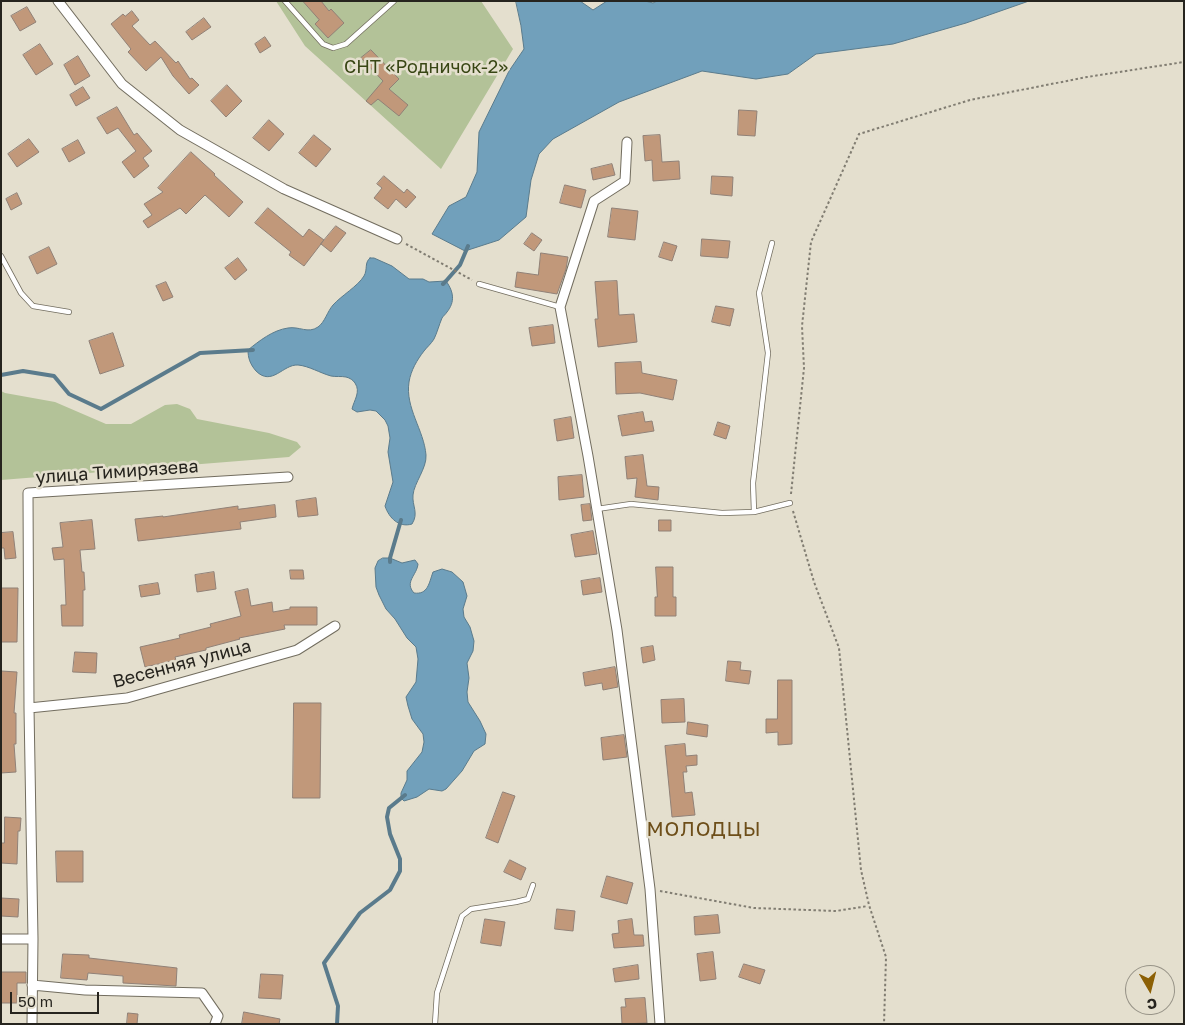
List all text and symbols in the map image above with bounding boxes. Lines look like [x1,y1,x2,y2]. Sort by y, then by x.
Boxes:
park label: СНТ «Родничок-2» [344,56,508,78]
street label: улица Тимирязева [35,456,199,488]
street label: Весенняя улица [110,635,254,693]
district label: МОЛОДЦЫ [646,818,762,842]
north arrow [1125,965,1175,1015]
scale bar [12,982,101,1014]
text: 50 m [18,992,53,1010]
text: С [1146,995,1158,1013]

